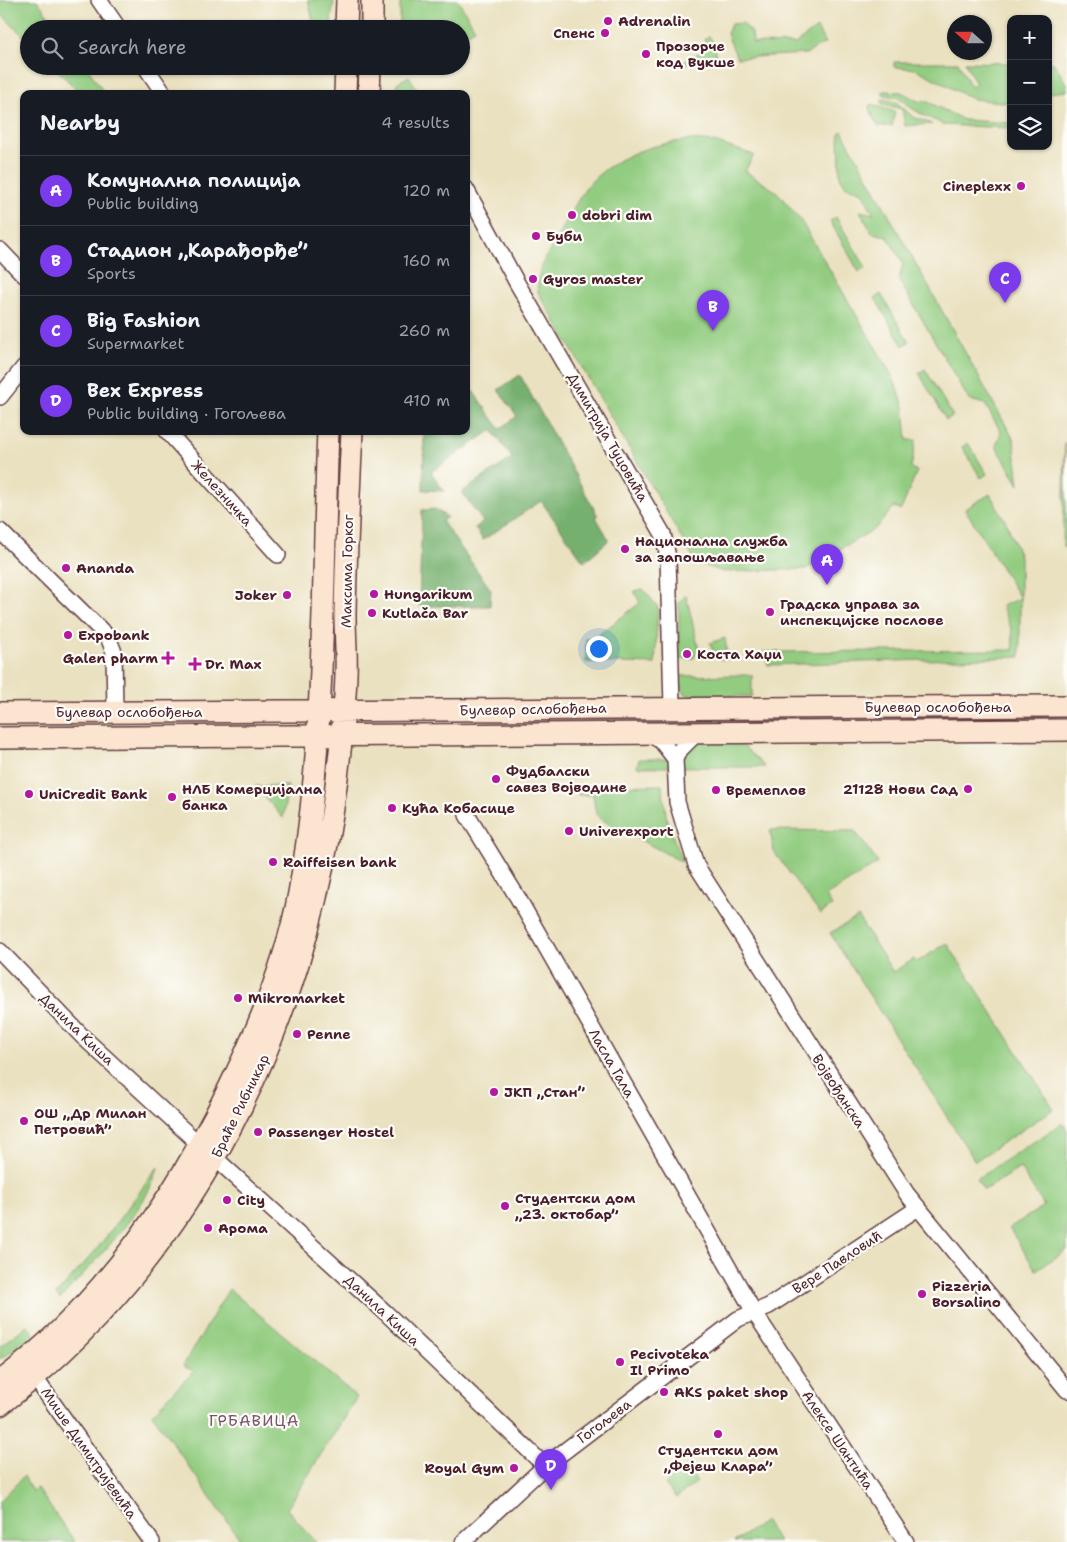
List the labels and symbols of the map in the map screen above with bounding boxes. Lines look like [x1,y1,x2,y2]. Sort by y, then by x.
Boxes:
place label: Adrenalin [618,12,691,30]
marker: Adrenalin [602,15,614,27]
north arrow [947,15,992,60]
place label: Спенс [553,24,595,42]
marker: Спенс [599,27,611,39]
place label: Прозорче код Вукше [656,37,735,71]
marker: Прозорче код Вукше [640,48,652,60]
place label: Cineplexx [943,177,1011,195]
marker: Cineplexx [1015,180,1027,192]
place label: dobri dim [582,206,652,224]
marker: dobri dim [566,209,578,221]
place label: Буби [546,227,583,245]
marker: Буби [530,230,542,242]
pin: C [989,262,1021,303]
place label: Gyros master [543,270,644,288]
marker: Gyros master [527,273,539,285]
pin: B [697,290,729,331]
street label: Димитрија Туцовића [564,369,653,505]
street label: Железничка [188,456,257,530]
street label: Максима Горког [337,513,357,628]
place label: Национална служба за запошљавање [635,532,788,566]
marker: Национална служба за запошљавање [619,543,631,555]
pin: A [811,544,843,585]
place label: Ananda [76,559,135,577]
marker: Ananda [60,562,72,574]
place label: Hungarikum [384,585,473,603]
place label: Joker [235,586,277,604]
marker: Hungarikum [368,588,380,600]
marker: Joker [281,589,293,601]
place label: Градска управа за инспекцијске послове [780,595,944,629]
place label: Kutlača Bar [382,604,469,622]
marker: Градска управа за инспекцијске послове [764,606,776,618]
marker: Kutlača Bar [366,607,378,619]
place label: Expobank [78,626,150,644]
marker: Expobank [62,629,74,641]
your location [586,636,612,662]
place label: Коста Хаџи [697,645,782,663]
marker: Коста Хаџи [681,648,693,660]
place label: Galen pharm [63,649,158,667]
marker: Galen pharm [162,652,174,664]
place label: Dr. Max [205,655,262,673]
marker: Dr. Max [189,658,201,670]
street label: Булевар ослобођења [864,698,1012,716]
street label: Булевар ослобођења [459,699,607,719]
street label: Булевар ослобођења [55,703,203,721]
place label: Фудбалски савез Војводине [506,762,627,796]
marker: Фудбалски савез Војводине [490,773,502,785]
place label: НЛБ Комерцијална банка [182,780,323,814]
place label: 21128 Нови Сад [843,780,958,798]
place label: Времеплов [726,781,806,799]
marker: 21128 Нови Сад [962,783,974,795]
marker: Времеплов [710,784,722,796]
place label: UniCredit Bank [39,785,148,803]
marker: UniCredit Bank [23,788,35,800]
marker: НЛБ Комерцијална банка [166,791,178,803]
place label: Кућа Кобасице [402,799,515,817]
marker: Кућа Кобасице [386,802,398,814]
place label: Univerexport [579,822,674,840]
marker: Univerexport [563,825,575,837]
place label: Raiffeisen bank [283,853,397,871]
marker: Raiffeisen bank [267,856,279,868]
street label: Данила Киша [36,989,118,1069]
place label: Mikromarket [248,989,345,1007]
marker: Mikromarket [232,992,244,1004]
place label: Penne [307,1025,351,1043]
street label: Ласла Гала [585,1025,639,1101]
marker: Penne [291,1028,303,1040]
street label: Браће Рибникар [207,1051,273,1161]
street label: Војвођанска [808,1051,870,1132]
place label: ЈКП „Стан” [504,1083,585,1101]
marker: ЈКП „Стан” [488,1086,500,1098]
place label: ОШ „Др Милан Петровић” [34,1104,147,1138]
marker: ОШ „Др Милан Петровић” [18,1115,30,1127]
place label: Passenger Hostel [268,1123,394,1141]
marker: Passenger Hostel [252,1126,264,1138]
place label: Студентски дом „23. октобар” [515,1189,636,1223]
place label: City [237,1191,265,1209]
marker: City [221,1194,233,1206]
marker: Студентски дом „23. октобар” [499,1200,511,1212]
place label: Арома [218,1219,268,1237]
marker: Арома [202,1222,214,1234]
street label: Вере Павловић [789,1226,885,1298]
street label: Данила Киша [341,1270,424,1350]
place label: Pizzeria Borsalino [932,1277,1001,1311]
marker: Pizzeria Borsalino [916,1288,928,1300]
place label: Pecivoteka Il Primo [630,1345,709,1379]
marker: Pecivoteka Il Primo [614,1356,626,1368]
place label: AKS paket shop [674,1383,788,1401]
street label: Мише Димитријевића [37,1384,141,1522]
marker: AKS paket shop [658,1386,670,1398]
street label: Алексе Шантића [798,1387,878,1493]
street label: Гогољева [573,1395,635,1447]
district label: ГРБАВИЦА [209,1410,299,1431]
marker: Студентски дом „Фејеш Клара” [712,1428,724,1440]
place label: Студентски дом „Фејеш Клара” [658,1441,779,1475]
pin: D [535,1449,567,1490]
place label: Royal Gym [425,1459,504,1477]
marker: Royal Gym [508,1462,520,1474]

